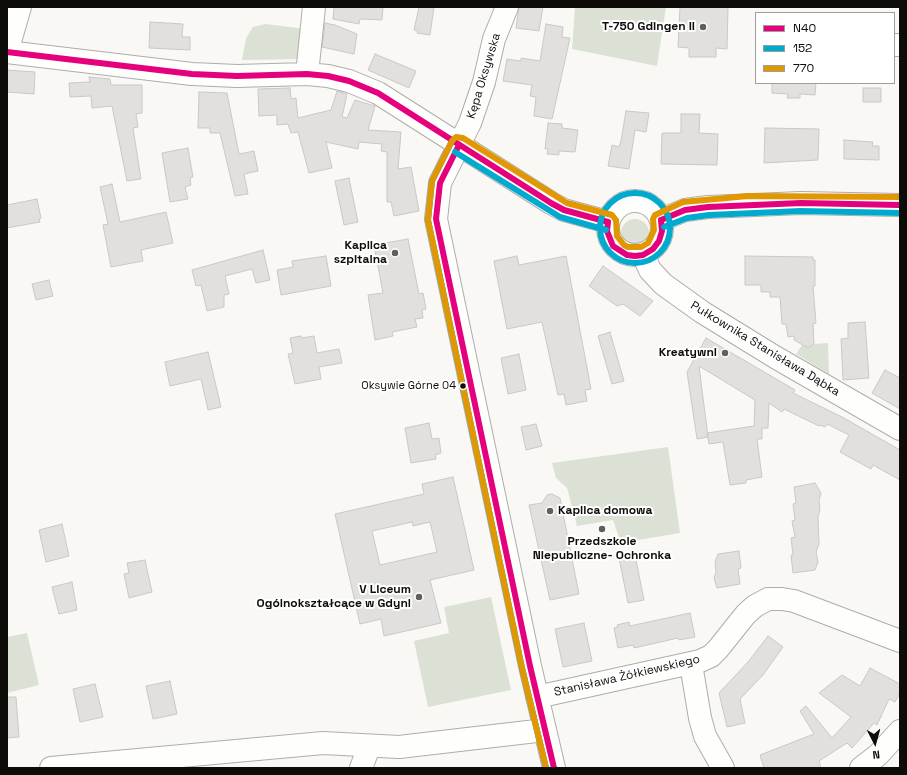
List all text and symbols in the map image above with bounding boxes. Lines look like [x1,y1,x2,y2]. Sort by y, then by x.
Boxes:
legend [755,12,895,84]
place label: T-750 Gdingen II [602,20,695,34]
text: N40 [793,20,816,36]
marker: T-750 Gdingen II [698,22,708,32]
street label: Kępa Oksywska [464,31,504,121]
text: 152 [793,40,812,56]
text: 770 [793,60,814,76]
place label: Kaplica szpitalna [334,239,387,267]
marker: Kaplica szpitalna [390,248,400,258]
street label: Pułkownika Stanisława Dąbka [688,299,842,399]
place label: Kreatywni [659,346,717,360]
marker: Kreatywni [720,348,730,358]
place label: Oksywie Górne 04 [361,379,456,393]
marker: Oksywie Górne 04 [458,381,468,391]
place label: Kaplica domowa [558,504,652,518]
marker: Kaplica domowa [545,506,555,516]
marker: Przedszkole Niepubliczne- Ochronka [597,524,607,534]
place label: Przedszkole Niepubliczne- Ochronka [533,535,671,563]
place label: V Liceum Ogólnokształcące w Gdyni [257,583,411,611]
marker: V Liceum Ogólnokształcące w Gdyni [414,592,424,602]
street label: Stanisława Żółkiewskiego [553,652,701,700]
north arrow [855,723,895,763]
text: N [872,748,881,762]

